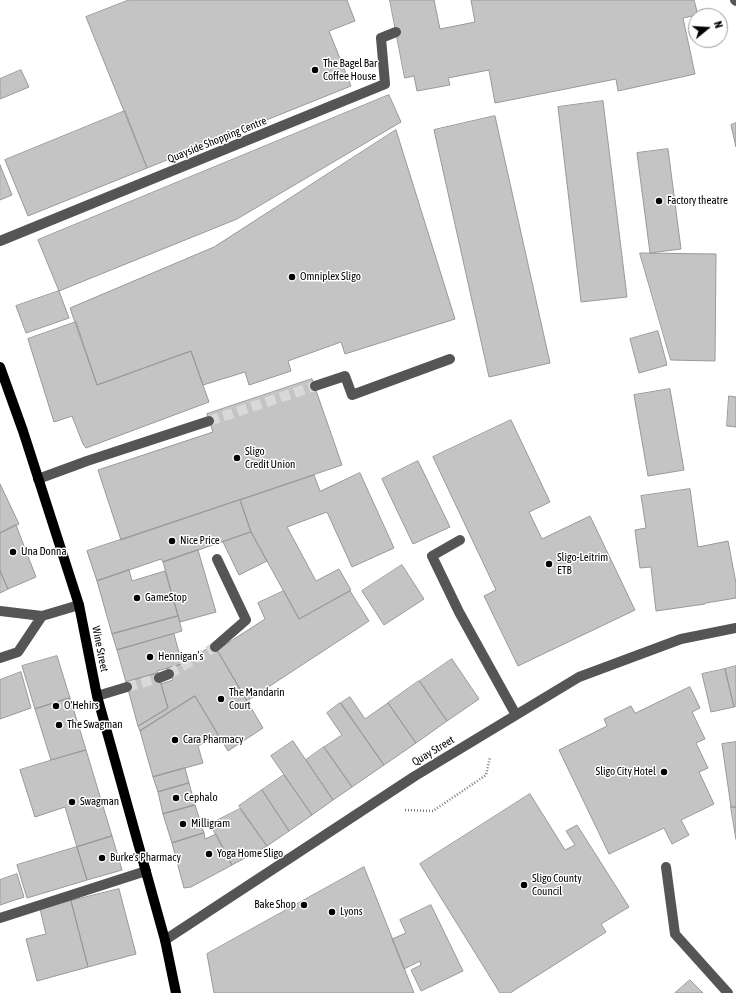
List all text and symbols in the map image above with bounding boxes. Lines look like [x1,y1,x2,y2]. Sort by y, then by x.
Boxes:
north arrow [688,8,728,48]
text: N [712,20,725,30]
place label: The Bagel Bar Coffee House [323,57,377,83]
marker: The Bagel Bar Coffee House [310,65,320,75]
street label: Quayside Shopping Centre [165,114,269,166]
place label: Factory theatre [667,194,728,208]
marker: Factory theatre [654,196,664,206]
place label: Omniplex Sligo [300,270,361,284]
marker: Omniplex Sligo [287,272,297,282]
place label: Sligo Credit Union [245,445,295,471]
marker: Sligo Credit Union [232,453,242,463]
place label: Nice Price [180,534,220,548]
marker: Nice Price [167,536,177,546]
place label: Una Donna [21,545,67,559]
marker: Una Donna [8,547,18,557]
place label: Sligo-Leitrim ETB [557,551,608,577]
marker: Sligo-Leitrim ETB [544,559,554,569]
place label: GameStop [145,591,187,605]
marker: GameStop [132,593,142,603]
street label: Wine Street [89,625,111,673]
place label: Hennigan’s [158,650,203,664]
marker: Hennigan’s [145,652,155,662]
place label: The Mandarin Court [229,686,285,712]
marker: The Mandarin Court [216,694,226,704]
place label: O'Hehirs [64,699,99,713]
marker: O'Hehirs [51,701,61,711]
place label: The Swagman [67,718,123,732]
marker: The Swagman [54,720,64,730]
place label: Cara Pharmacy [183,733,243,747]
street label: Quay Street [409,733,457,769]
marker: Cara Pharmacy [170,735,180,745]
place label: Sligo City Hotel [596,765,656,779]
marker: Sligo City Hotel [659,767,669,777]
place label: Cephalo [184,791,218,805]
marker: Cephalo [171,793,181,803]
place label: Swagman [80,795,119,809]
marker: Swagman [67,797,77,807]
place label: Milligram [191,817,230,831]
marker: Milligram [178,819,188,829]
place label: Yoga Home Sligo [217,847,283,861]
marker: Yoga Home Sligo [204,849,214,859]
place label: Burke's Pharmacy [110,851,181,865]
marker: Burke's Pharmacy [97,853,107,863]
place label: Sligo County Council [532,872,582,898]
marker: Sligo County Council [519,880,529,890]
place label: Bake Shop [254,898,296,912]
marker: Bake Shop [299,900,309,910]
place label: Lyons [340,905,363,919]
marker: Lyons [327,907,337,917]

